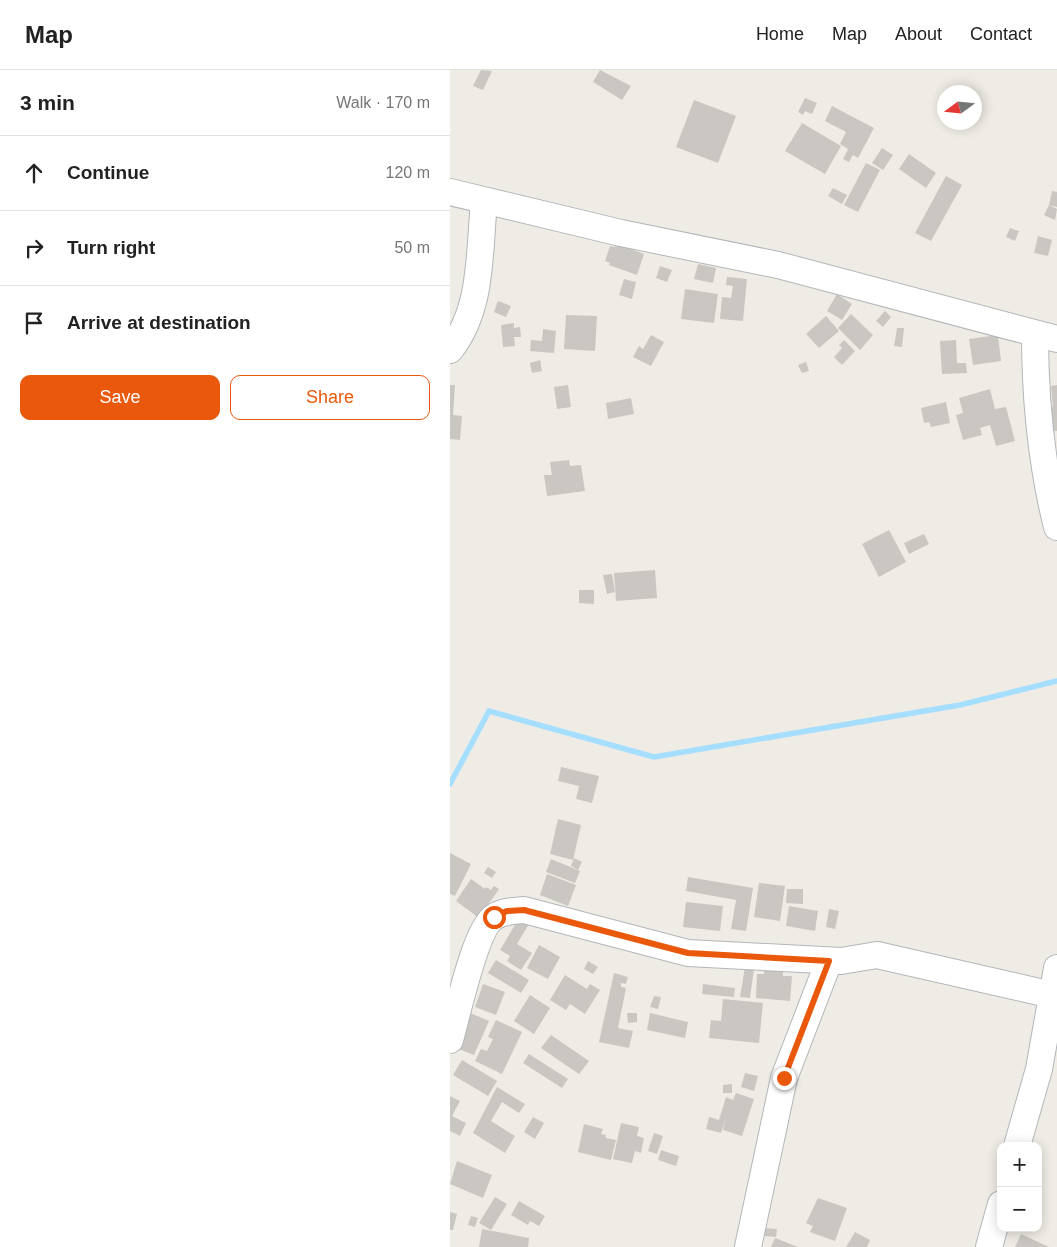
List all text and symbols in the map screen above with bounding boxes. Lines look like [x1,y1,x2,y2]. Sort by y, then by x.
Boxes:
text: Map [25,21,73,48]
text: Home [756,24,804,44]
text: Map [832,24,867,44]
text: About [895,24,942,44]
text: Contact [970,24,1032,44]
north arrow [937,85,982,130]
text: 3 min [20,91,75,114]
text: Walk · 170 m [336,94,430,111]
icon: ahead [20,159,48,187]
text: Continue [67,162,149,183]
text: 120 m [386,164,430,181]
icon: right [20,234,48,262]
text: Turn right [67,237,155,258]
text: 50 m [394,239,430,256]
icon: arrive [20,309,48,337]
text: Arrive at destination [67,312,251,333]
button: Save [20,375,220,420]
button: Share [230,375,430,420]
route start [483,906,506,929]
route end [773,1067,796,1090]
map controls [997,1142,1042,1232]
button: + [997,1142,1042,1187]
button: − [997,1187,1042,1232]

